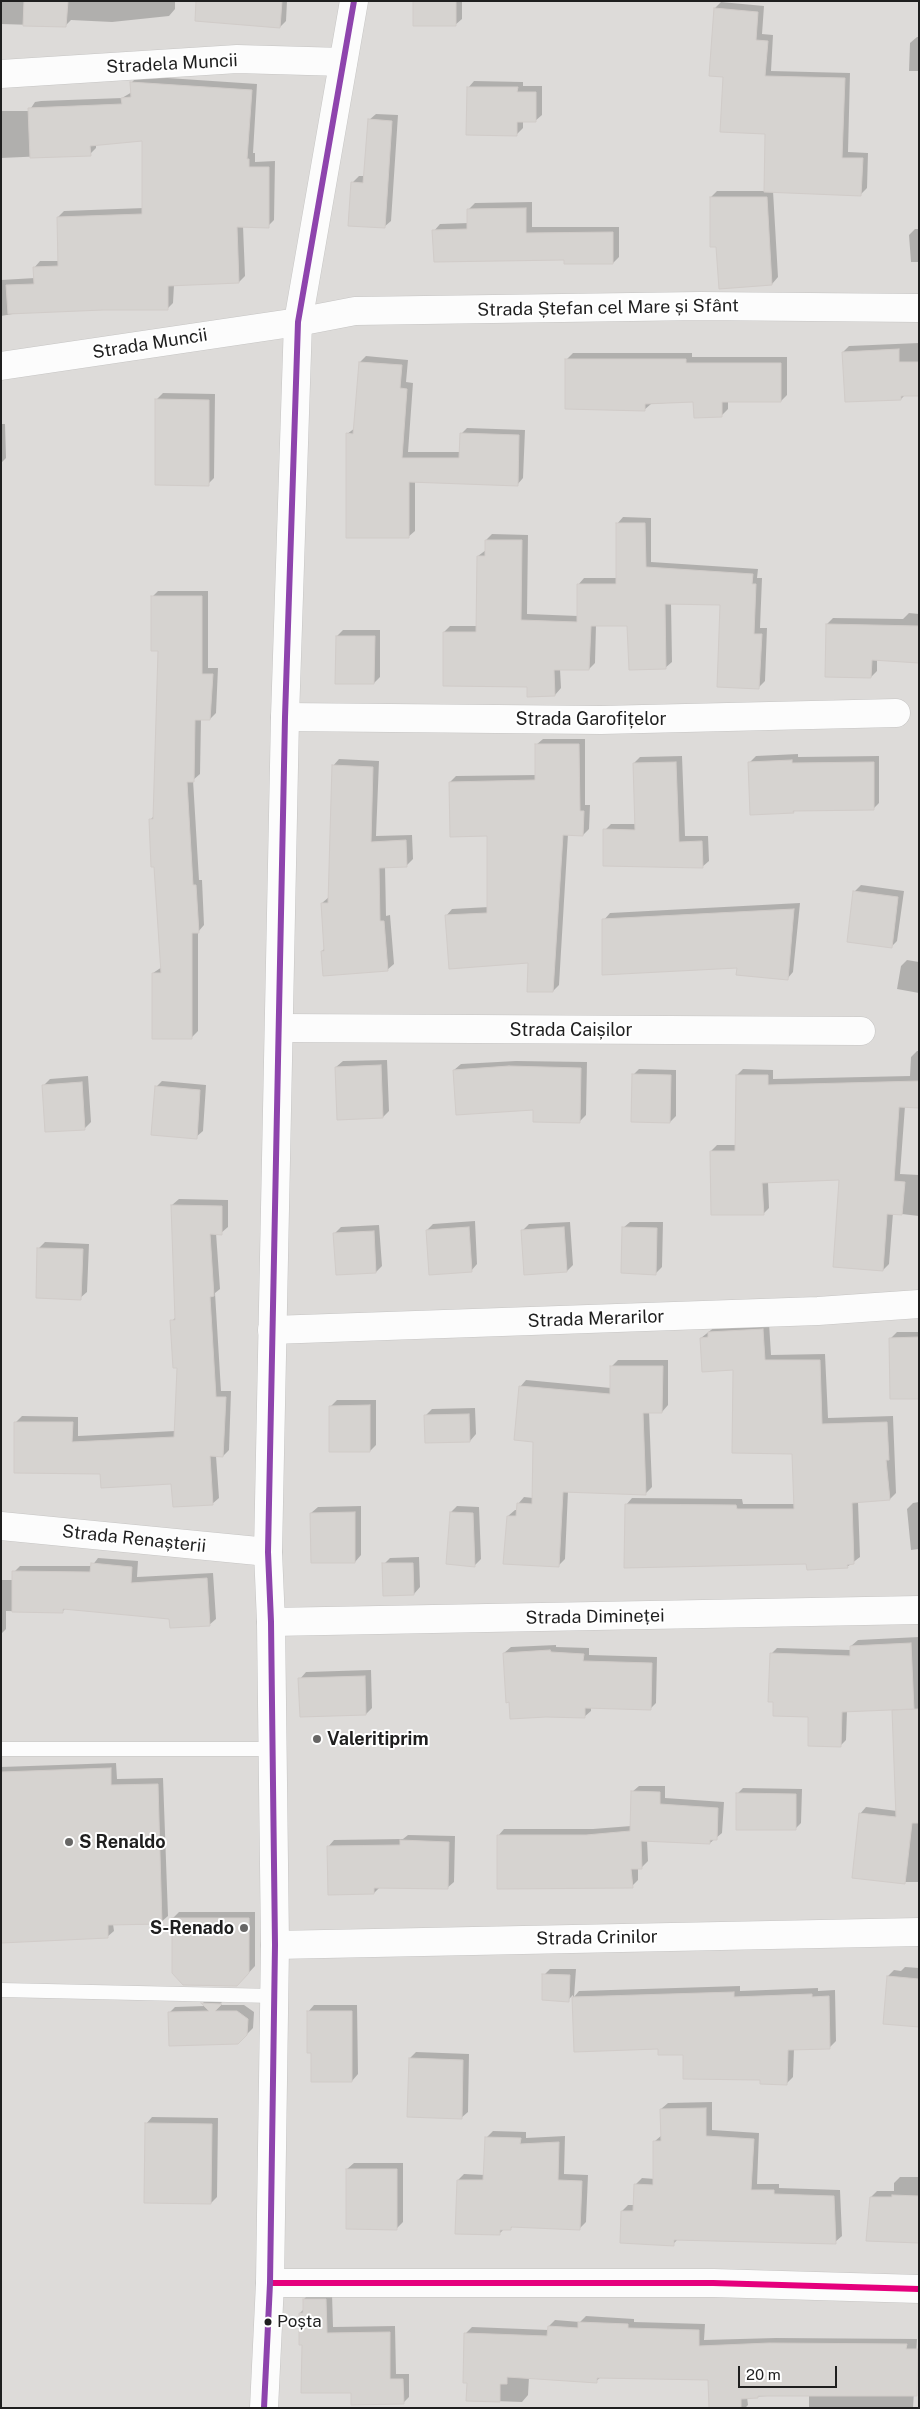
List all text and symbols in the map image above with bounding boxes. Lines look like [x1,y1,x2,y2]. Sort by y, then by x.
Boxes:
street label: Stradela Muncii [106,50,238,78]
street label: Strada Ștefan cel Mare și Sfânt [477,295,739,321]
street label: Strada Muncii [91,324,209,364]
street label: Strada Garofițelor [516,708,666,730]
street label: Strada Caișilor [509,1019,633,1041]
street label: Strada Merarilor [527,1306,665,1332]
street label: Strada Renașterii [61,1521,207,1557]
street label: Strada Dimineței [525,1605,665,1629]
place label: Valeritiprim [327,1728,429,1750]
marker: Valeritiprim [311,1733,323,1745]
place label: S Renaldo [79,1831,166,1853]
marker: S Renaldo [63,1836,75,1848]
place label: S-Renado [150,1917,234,1939]
marker: S-Renado [238,1922,250,1934]
street label: Strada Crinilor [536,1926,658,1950]
place label: Poșta [277,2312,322,2332]
marker: Poșta [263,2317,273,2327]
scale bar [740,2356,839,2388]
text: 20 m [746,2366,781,2383]

